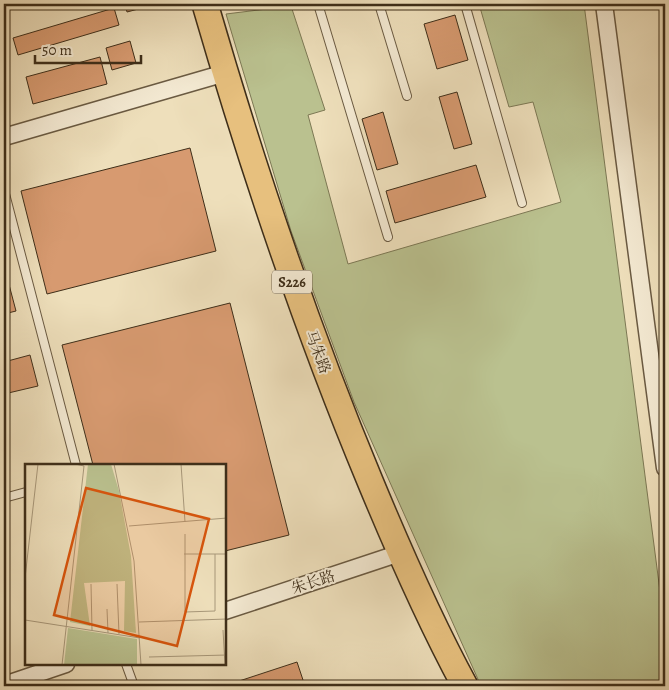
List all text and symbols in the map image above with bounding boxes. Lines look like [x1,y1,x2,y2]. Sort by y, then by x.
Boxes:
scale bar [35,32,141,64]
text: 50 m [42,40,72,60]
road number: S226 [272,270,312,294]
street label: 马朱路 [301,327,335,377]
inset map [25,464,226,665]
street label: 朱长路 [289,566,337,598]

